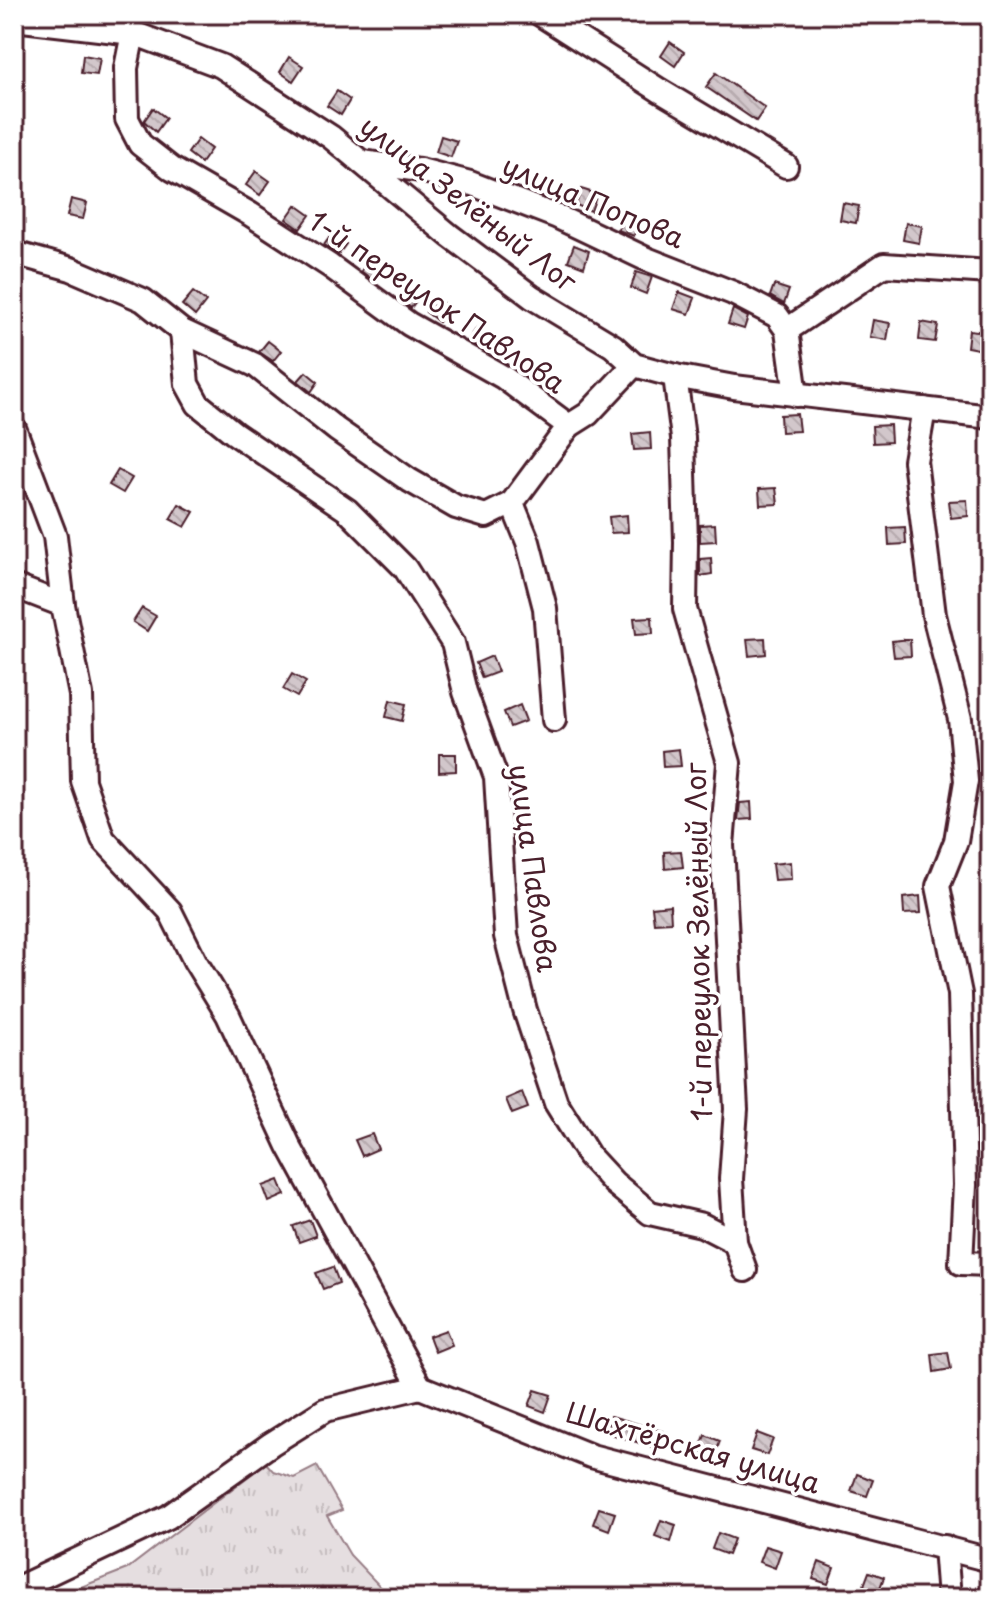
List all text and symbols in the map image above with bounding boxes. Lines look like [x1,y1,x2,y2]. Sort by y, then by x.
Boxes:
street label: улица Зелёный Лог [351,104,587,302]
street label: улица Попова [496,143,692,259]
street label: 1-й переулок Павлова [301,199,575,403]
street label: улица Павлова [499,761,570,975]
street label: 1-й переулок Зелёный Лог [673,762,722,1122]
street label: Шахтёрская улица [561,1390,826,1504]

